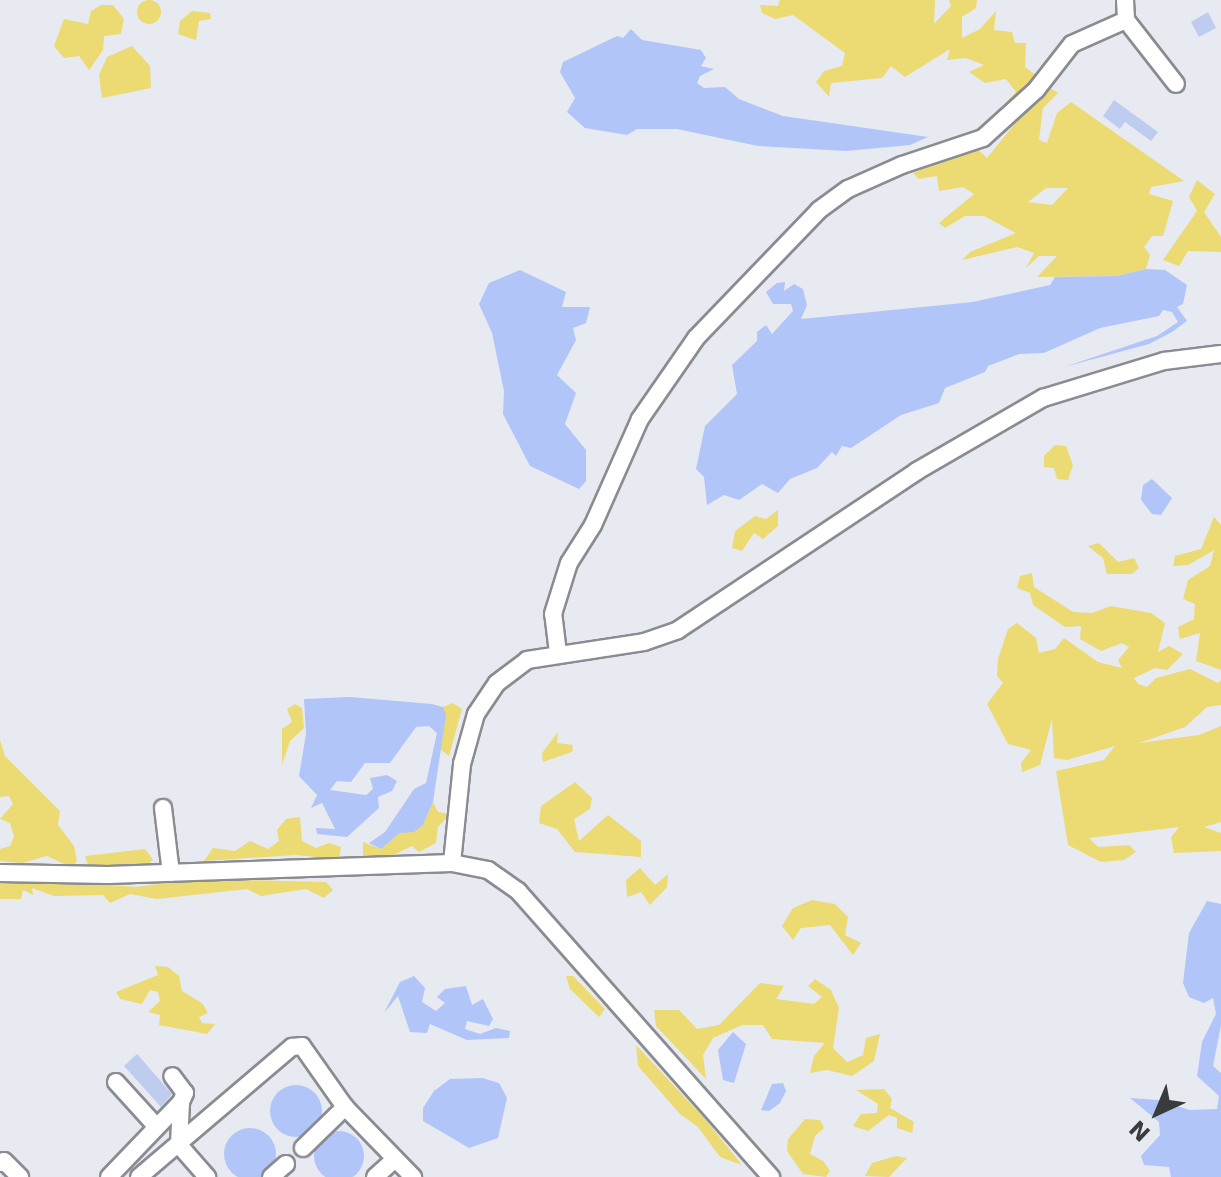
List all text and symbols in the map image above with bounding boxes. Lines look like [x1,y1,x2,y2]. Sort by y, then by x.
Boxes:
north arrow [1117,1073,1197,1153]
text: N [1125,1115,1155,1146]

